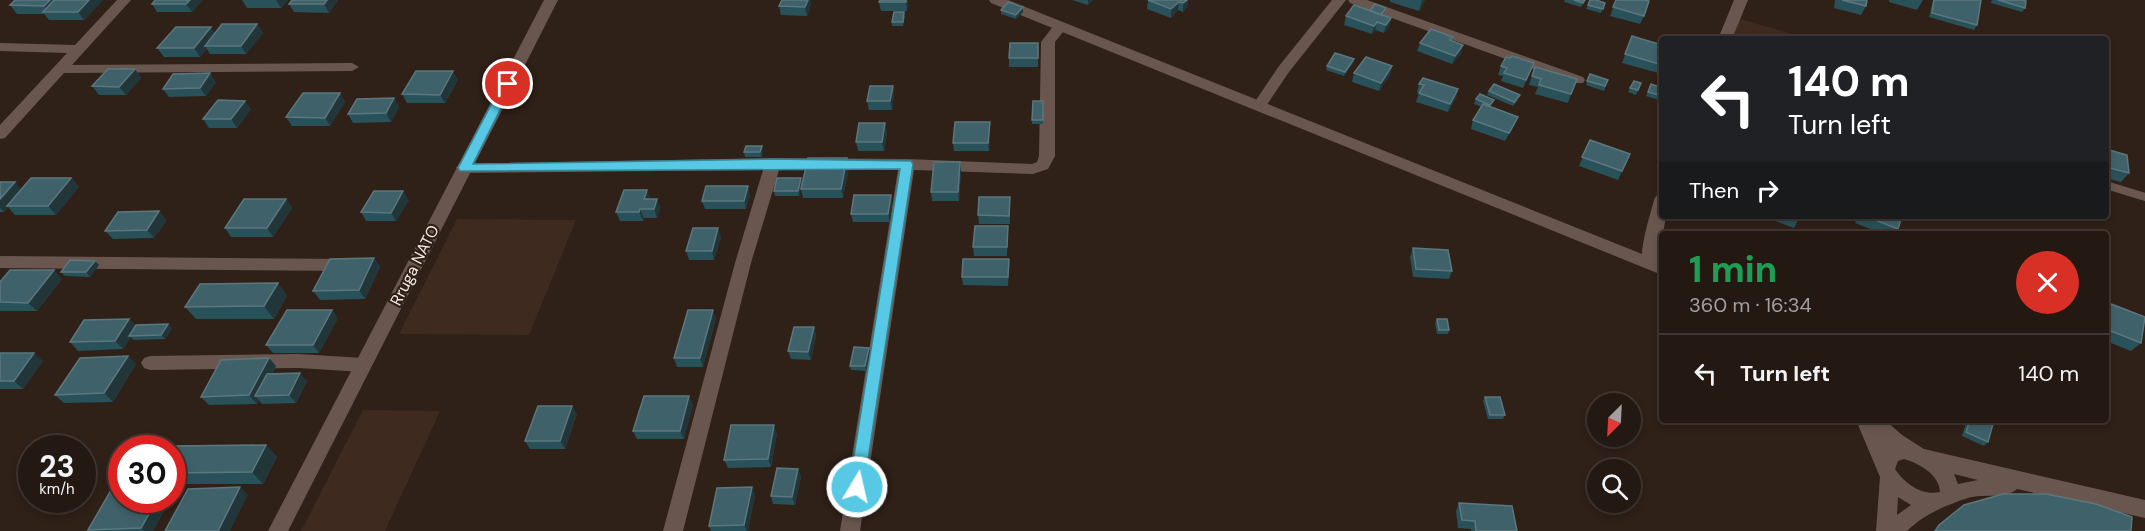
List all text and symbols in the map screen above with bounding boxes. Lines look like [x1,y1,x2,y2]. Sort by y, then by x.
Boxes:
text: 140 m [1788,54,1910,109]
pin [482,58,533,109]
icon: left [1689,60,1767,138]
icon: arrive [491,67,524,100]
text: Turn left [1788,107,1891,142]
icon: right [1751,174,1784,207]
text: Then [1689,176,1739,205]
street label: Rruga NATO [385,221,444,309]
text: 1 min [1689,246,1777,293]
button: close [2016,251,2079,314]
text: 360 m · 16:34 [1689,292,1812,318]
icon: left [1689,357,1722,390]
text: Turn left [1740,359,1830,388]
text: 140 m [2018,359,2079,388]
north arrow [1587,393,1641,447]
map controls [1587,393,1641,513]
speed limit sign: 30 [108,435,186,513]
text: 23 [39,447,75,486]
position arrow [825,455,889,519]
button: search [1587,459,1641,513]
text: km/h [39,479,75,499]

